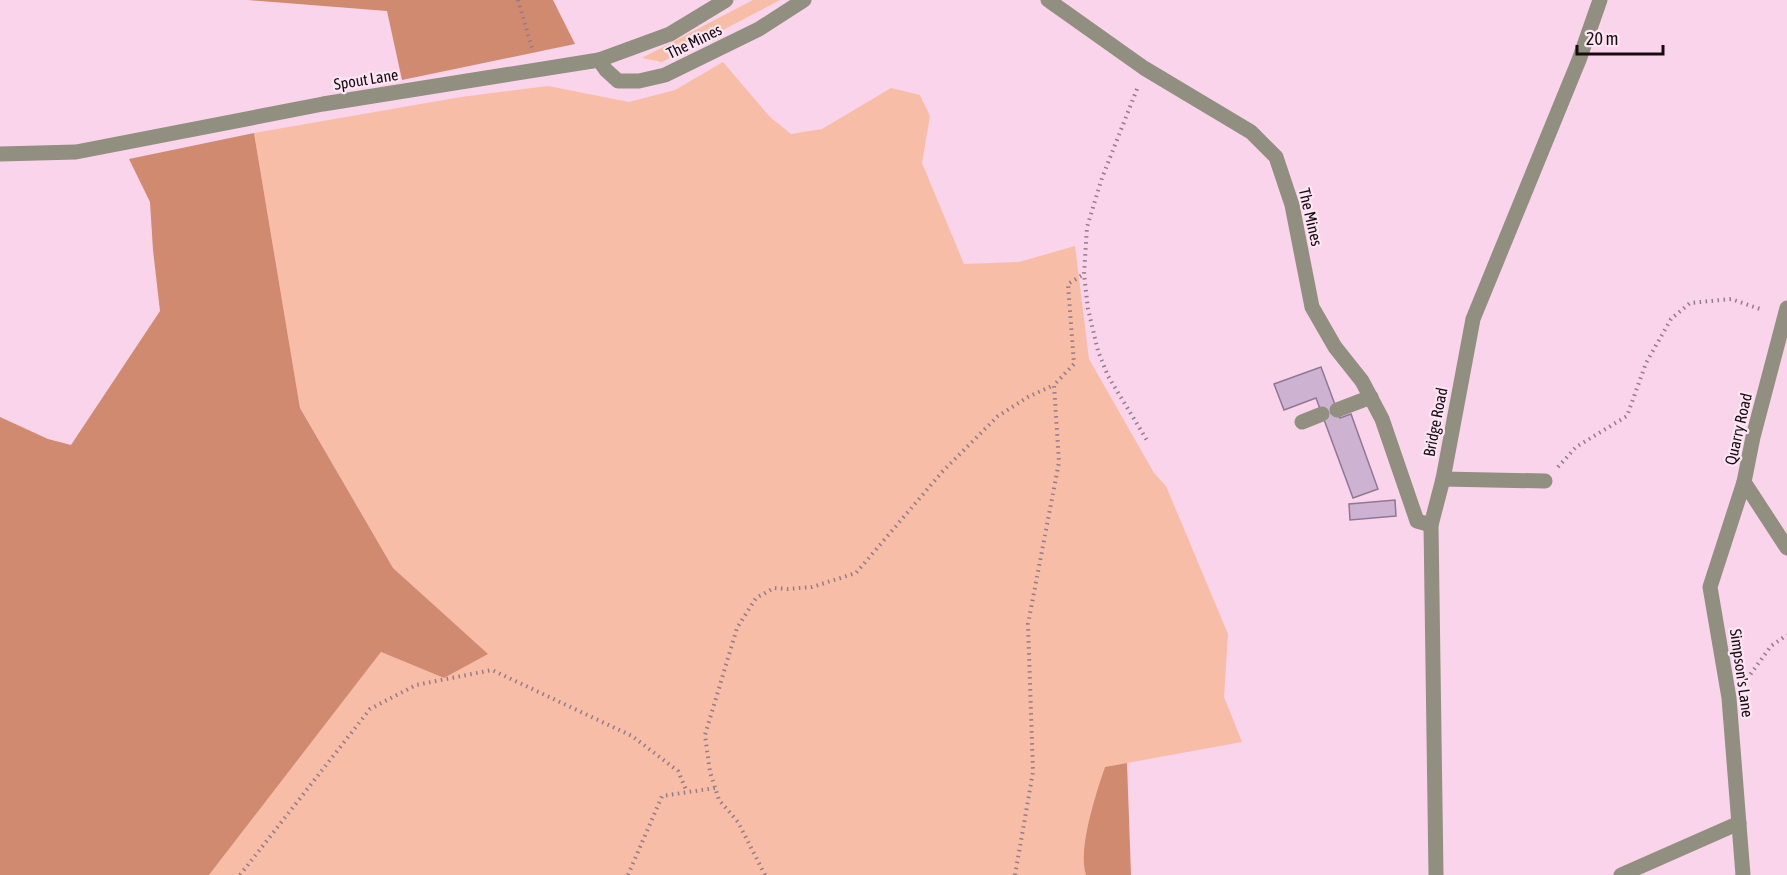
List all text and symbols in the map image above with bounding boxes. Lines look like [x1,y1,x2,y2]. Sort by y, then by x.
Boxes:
scale bar [1577,18,1662,56]
street label: The Mines [664,20,725,62]
text: 20 m [1586,28,1618,49]
street label: Spout Lane [332,65,400,94]
street label: The Mines [1296,186,1326,248]
street label: Bridge Road [1419,386,1452,458]
street label: Quarry Road [1721,391,1756,467]
street label: Simpson's Lane [1726,628,1757,719]

